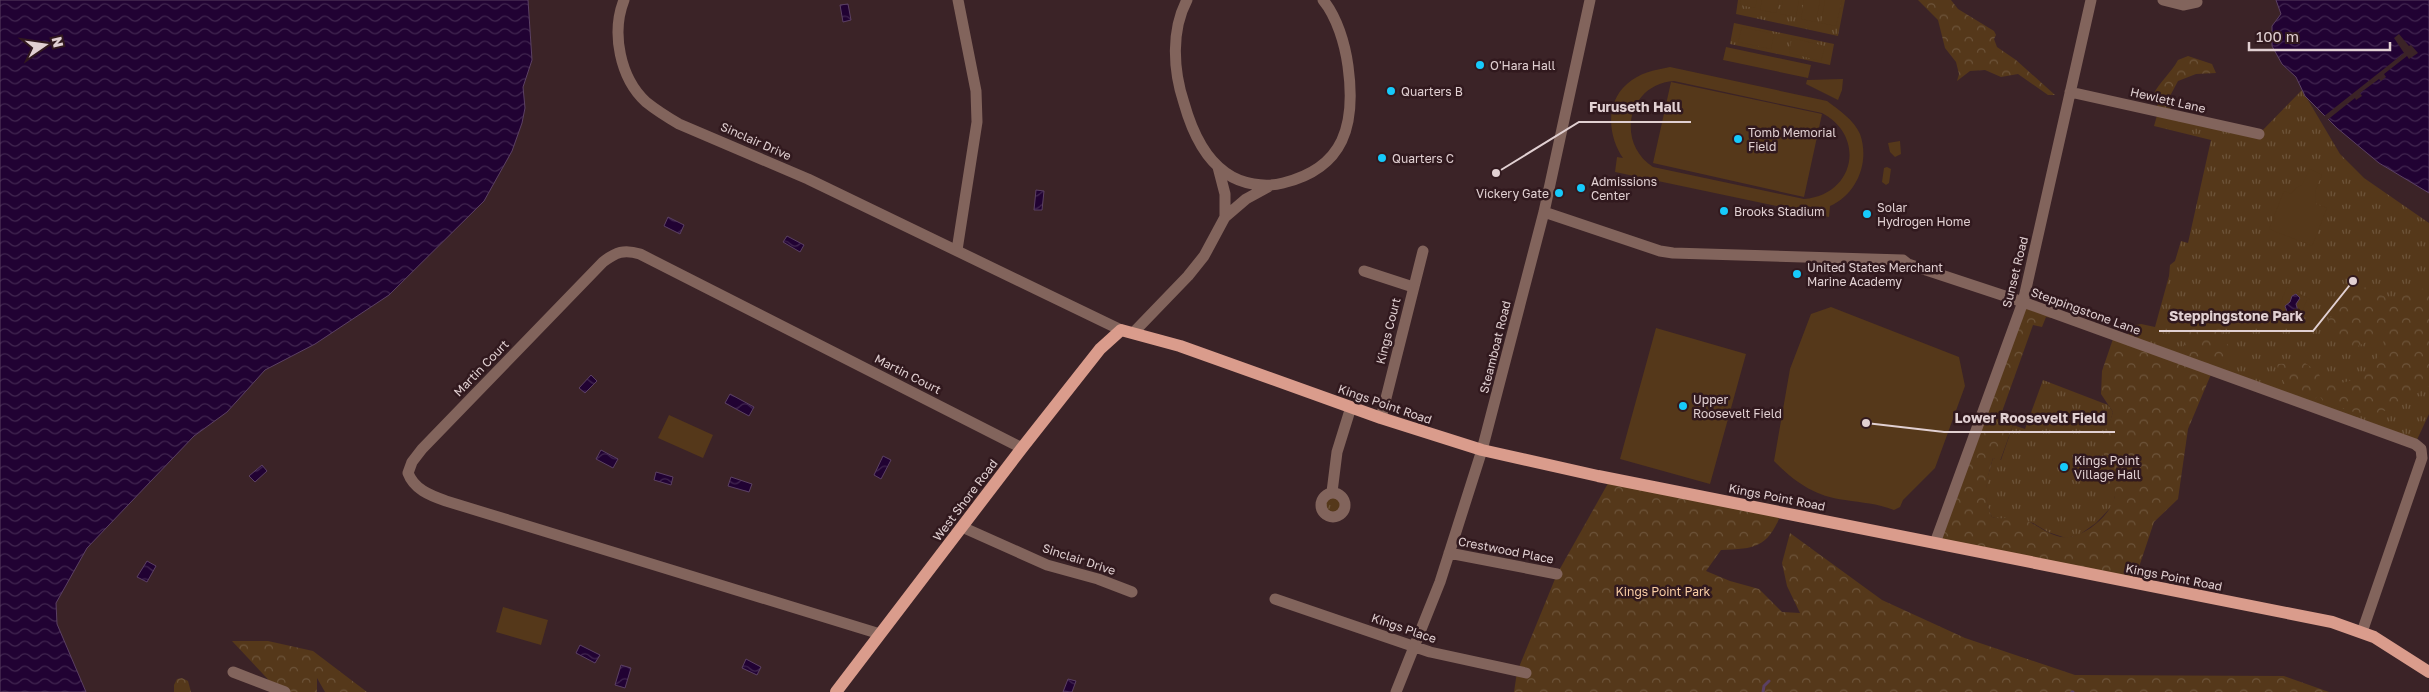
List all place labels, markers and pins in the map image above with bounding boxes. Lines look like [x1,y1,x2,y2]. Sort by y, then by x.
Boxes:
place label: O'Hara Hall [1490,58,1556,73]
marker: O'Hara Hall [1474,59,1486,71]
place label: Quarters B [1401,84,1463,99]
marker: Quarters B [1385,85,1397,97]
callout: Furuseth Hall [1579,93,1691,122]
place label: Tomb Memorial Field [1748,125,1836,154]
marker: Tomb Memorial Field [1732,133,1744,145]
place label: Quarters C [1392,151,1454,166]
marker: Quarters C [1376,152,1388,164]
place label: Admissions Center [1591,174,1657,203]
marker: Admissions Center [1575,182,1587,194]
place label: Vickery Gate [1476,186,1549,201]
marker: Vickery Gate [1553,187,1565,199]
place label: Solar Hydrogen Home [1877,200,1970,229]
place label: Brooks Stadium [1734,204,1825,219]
marker: Brooks Stadium [1718,205,1730,217]
marker: Solar Hydrogen Home [1861,208,1873,220]
place label: United States Merchant Marine Academy [1807,260,1943,289]
marker: United States Merchant Marine Academy [1791,268,1803,280]
callout: Steppingstone Park [2159,302,2313,331]
place label: Upper Roosevelt Field [1693,392,1782,421]
marker: Upper Roosevelt Field [1677,400,1689,412]
callout: Lower Roosevelt Field [1944,403,2115,432]
place label: Kings Point Village Hall [2074,453,2141,482]
marker: Kings Point Village Hall [2058,461,2070,473]

